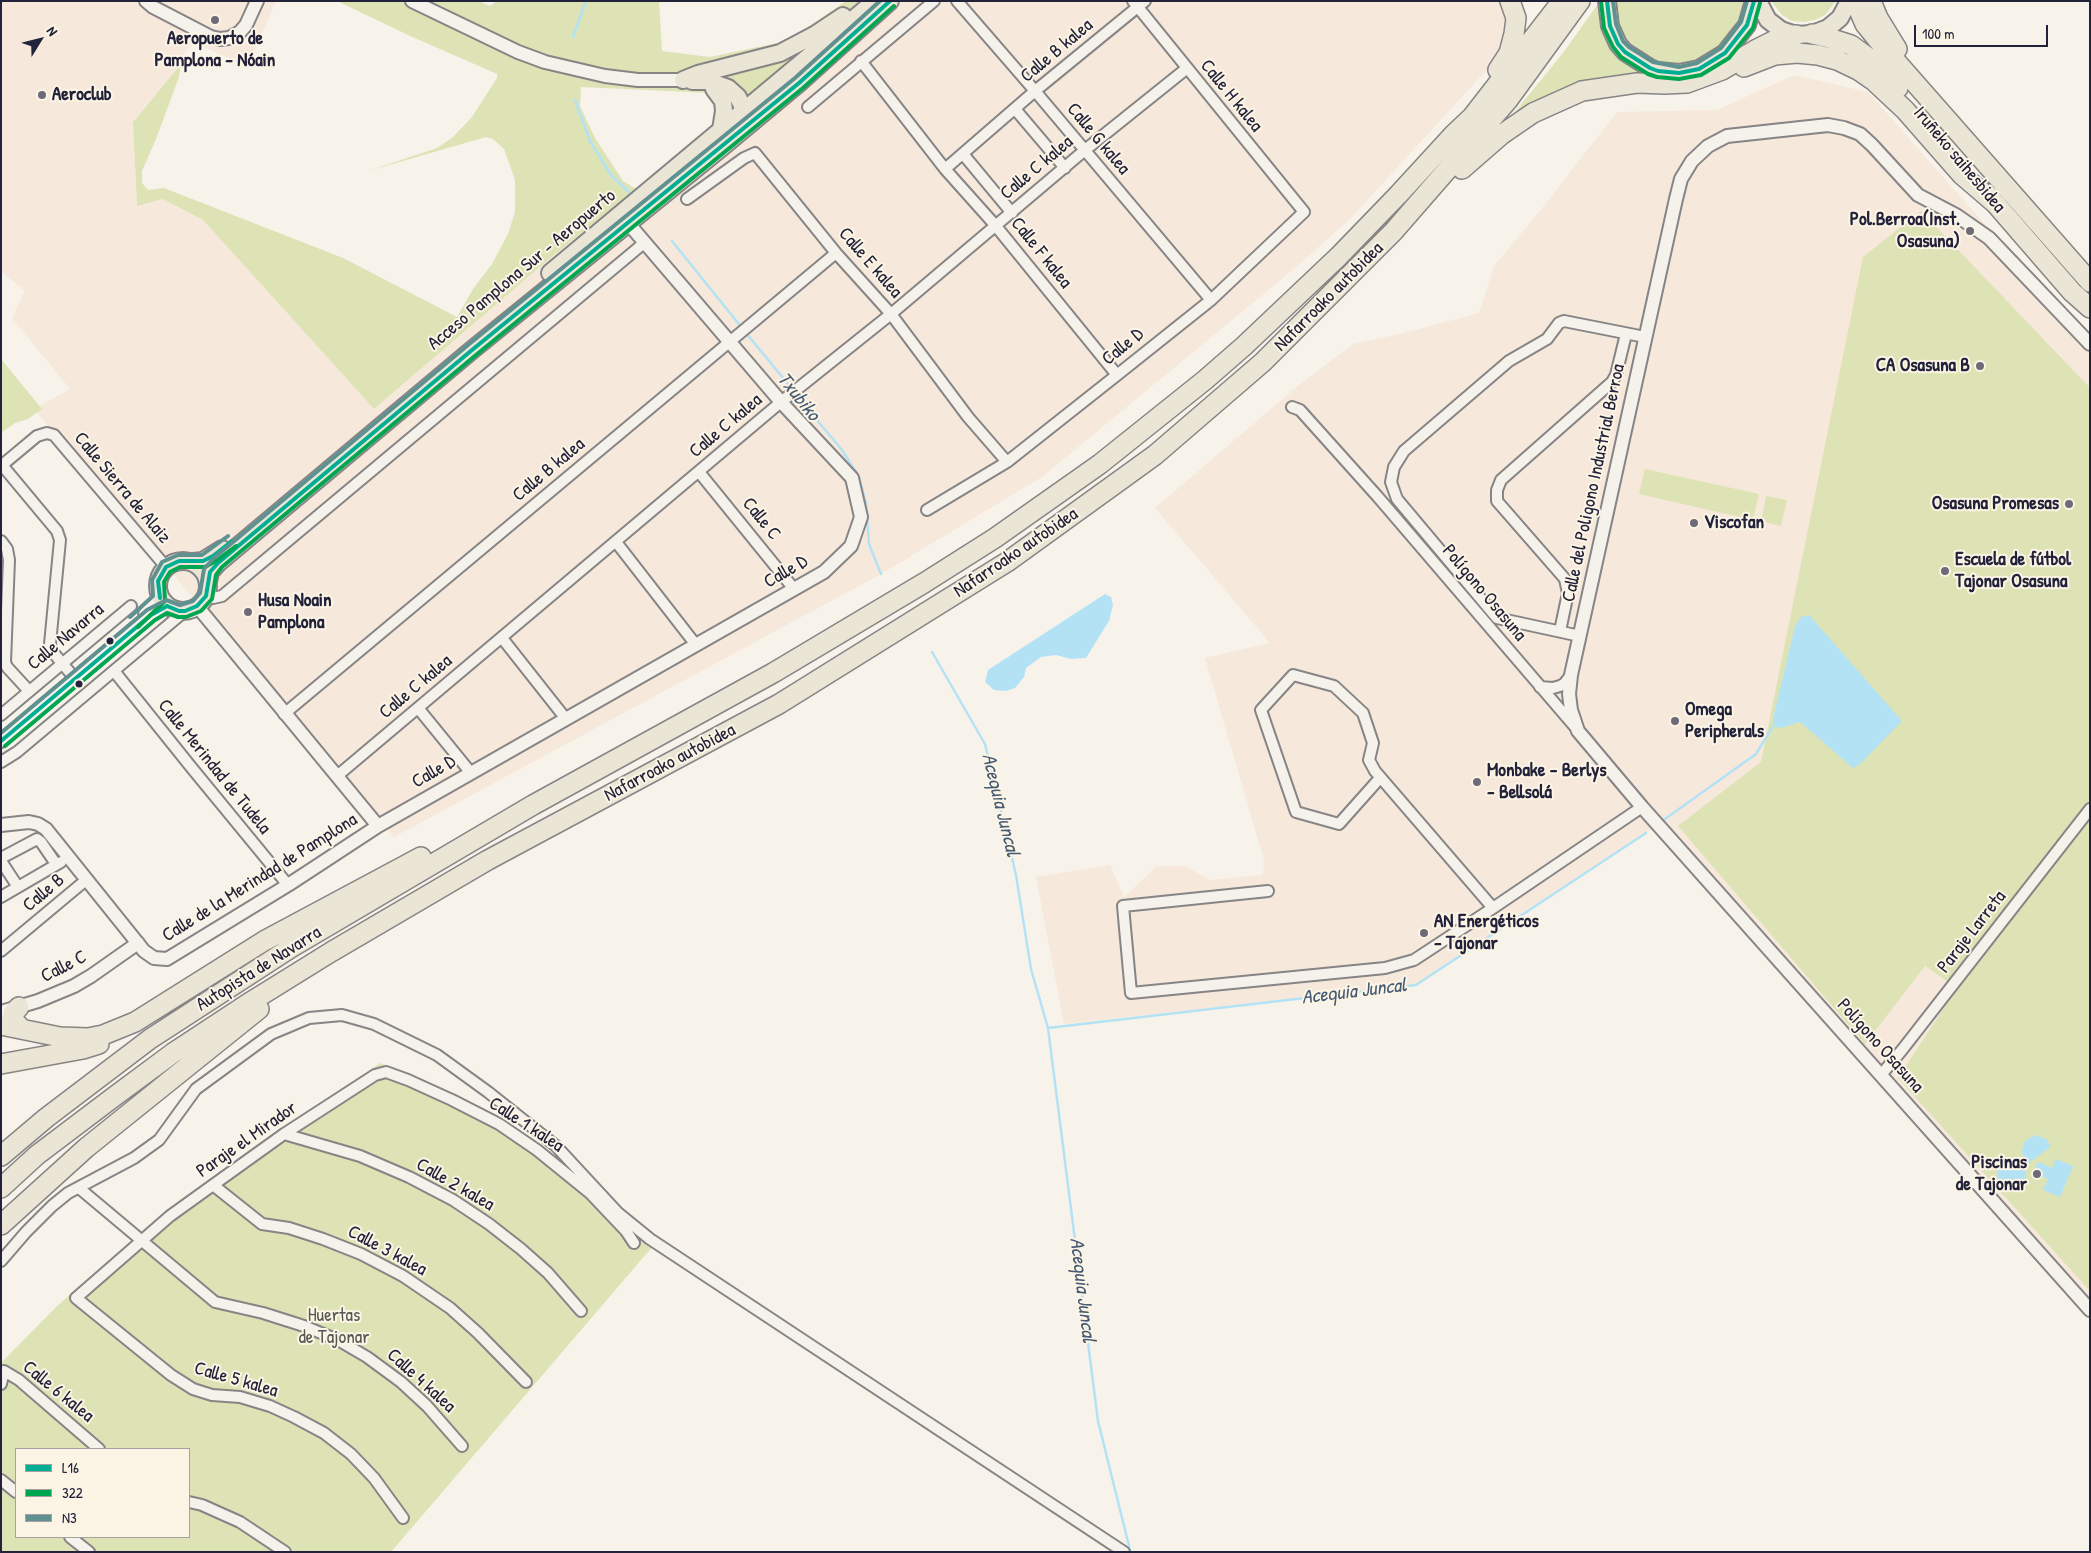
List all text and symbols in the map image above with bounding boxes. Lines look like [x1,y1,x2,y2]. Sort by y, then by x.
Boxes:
marker: Aeropuerto de Pamplona - Nóain [209,14,221,26]
street label: Calle B kalea [1016,14,1098,88]
north arrow [15,15,65,65]
scale bar [1916,15,2050,47]
text: N [43,22,62,39]
text: 100 m [1922,23,1955,44]
place label: Aeropuerto de Pamplona - Nóain [155,28,275,72]
street label: Calle H kalea [1195,55,1267,137]
place label: Aeroclub [52,84,112,106]
marker: Aeroclub [36,89,48,101]
street label: Calle G kalea [1061,98,1135,180]
street label: Iruñeko saihesbidea [1908,102,2010,218]
street label: Calle C kalea [996,131,1078,205]
street label: Acceso Pamplona Sur - Aeropuerto [423,185,621,355]
place label: Pol.Berroa(Inst. Osasuna) [1850,209,1960,253]
street label: Calle F kalea [1005,213,1077,293]
street label: Calle E kalea [833,223,907,303]
marker: Pol.Berroa(Inst. Osasuna) [1964,225,1976,237]
street label: Nafarroako autobidea [1270,238,1388,356]
street label: Calle D [1098,323,1148,371]
place label: CA Osasuna B [1876,355,1970,377]
marker: CA Osasuna B [1974,360,1986,372]
street label: Calle del Poligono Industrial Berroa [1558,362,1630,604]
water label: Txubiko [771,368,825,426]
street label: Calle C kalea [685,389,767,463]
street label: Calle Sierra de Alaiz [69,428,175,548]
street label: Calle B kalea [508,433,590,507]
street label: Calle C [737,493,785,545]
place label: Osasuna Promesas [1932,493,2059,515]
marker: Osasuna Promesas [2063,498,2075,510]
street label: Nafarroako autobidea [949,503,1083,603]
place label: Viscofan [1704,512,1764,534]
marker: Viscofan [1688,517,1700,529]
street label: Polígono Osasuna [1437,540,1531,646]
place label: Escuela de fútbol Tajonar Osasuna [1955,549,2071,593]
street label: Calle D [760,550,812,594]
marker: Escuela de fútbol Tajonar Osasuna [1939,565,1951,577]
place label: Husa Noain Pamplona [258,590,332,634]
street label: Calle Navarra [23,598,109,676]
marker: Husa Noain Pamplona [242,606,254,618]
unlabelled marker [105,636,115,646]
street label: Calle C kalea [375,650,457,724]
unlabelled marker [74,679,84,689]
street label: Calle Merindad de Tudela [153,695,275,839]
place label: Omega Peripherals [1685,699,1764,743]
marker: Omega Peripherals [1669,715,1681,727]
street label: Nafarroako autobidea [601,719,739,807]
street label: Calle D [408,750,460,794]
water label: Acequia Juncal [976,751,1024,859]
place label: Monbake - Berlys - Bellsolá [1487,760,1607,804]
marker: Monbake - Berlys - Bellsolá [1471,776,1483,788]
street label: Calle de la Merindad de Pamplona [158,809,362,947]
street label: Calle B [18,869,70,917]
street label: Paraje Larreta [1933,886,2011,978]
place label: AN Energéticos - Tajonar [1434,911,1539,955]
street label: Autopista de Navarra [192,921,326,1017]
marker: AN Energéticos - Tajonar [1418,927,1430,939]
street label: Calle C [37,946,91,988]
water label: Acequia Juncal [1300,974,1408,1010]
street label: Polígono Osasuna [1832,994,1928,1098]
street label: Calle 1 kalea [484,1092,568,1158]
street label: Paraje el Mirador [192,1097,302,1183]
place label: Piscinas de Tajonar [1956,1152,2027,1196]
street label: Calle 2 kalea [412,1153,498,1217]
marker: Piscinas de Tajonar [2031,1168,2043,1180]
street label: Calle 3 kalea [344,1221,430,1281]
water label: Acequia Juncal [1064,1236,1100,1344]
park label: Huertas de Tajonar [298,1305,370,1349]
street label: Calle 4 kalea [382,1344,460,1418]
street label: Calle 6 kalea [18,1356,98,1428]
street label: Calle 5 kalea [192,1357,280,1403]
legend [15,1448,190,1538]
text: L16 [62,1457,79,1478]
text: 322 [62,1482,83,1503]
text: N3 [62,1507,77,1528]

